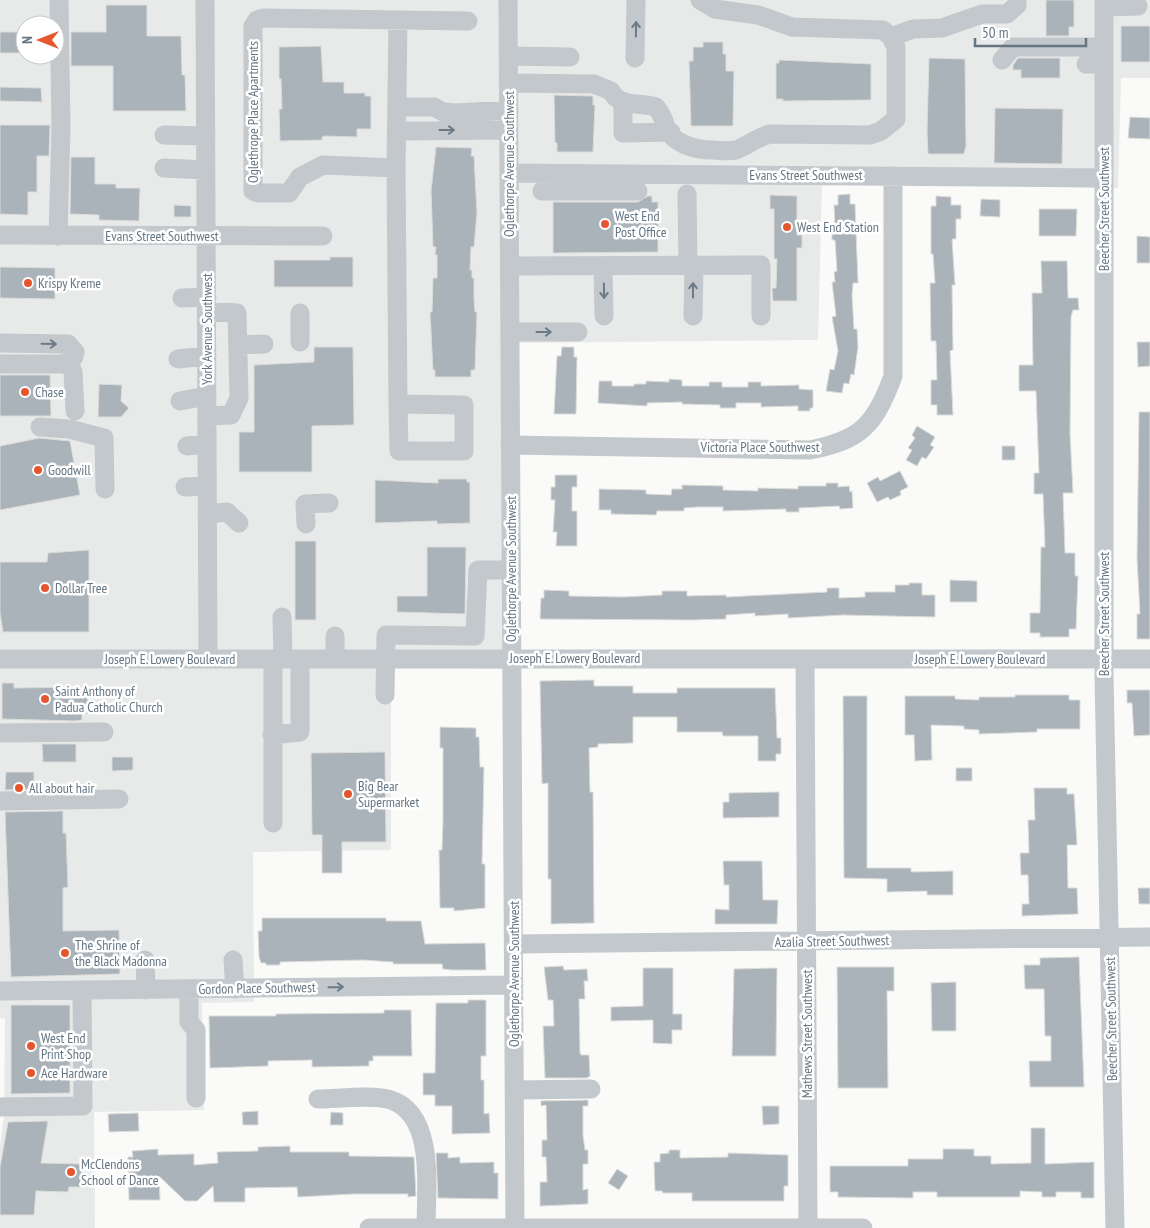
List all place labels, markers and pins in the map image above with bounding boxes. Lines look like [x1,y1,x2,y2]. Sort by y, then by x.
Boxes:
place label: West End Post Office [615,207,667,241]
marker: West End Post Office [599,218,611,230]
place label: West End Station [797,218,879,236]
marker: West End Station [781,221,793,233]
place label: Krispy Kreme [38,274,101,292]
marker: Krispy Kreme [22,277,34,289]
place label: Chase [35,383,64,401]
marker: Chase [19,386,31,398]
place label: Goodwill [48,461,92,479]
marker: Goodwill [32,464,44,476]
place label: Dollar Tree [55,579,108,597]
marker: Dollar Tree [39,582,51,594]
place label: Saint Anthony of Padua Catholic Church [55,682,163,716]
marker: Saint Anthony of Padua Catholic Church [39,693,51,705]
place label: Big Bear Supermarket [358,777,419,811]
place label: All about hair [29,779,95,797]
marker: All about hair [13,782,25,794]
marker: Big Bear Supermarket [342,788,354,800]
place label: The Shrine of the Black Madonna [75,936,167,970]
marker: The Shrine of the Black Madonna [59,947,71,959]
place label: West End Print Shop [41,1029,91,1063]
marker: West End Print Shop [25,1040,37,1052]
place label: Ace Hardware [41,1064,108,1082]
marker: Ace Hardware [25,1067,37,1079]
place label: McClendons School of Dance [81,1155,159,1189]
marker: McClendons School of Dance [65,1166,77,1178]

